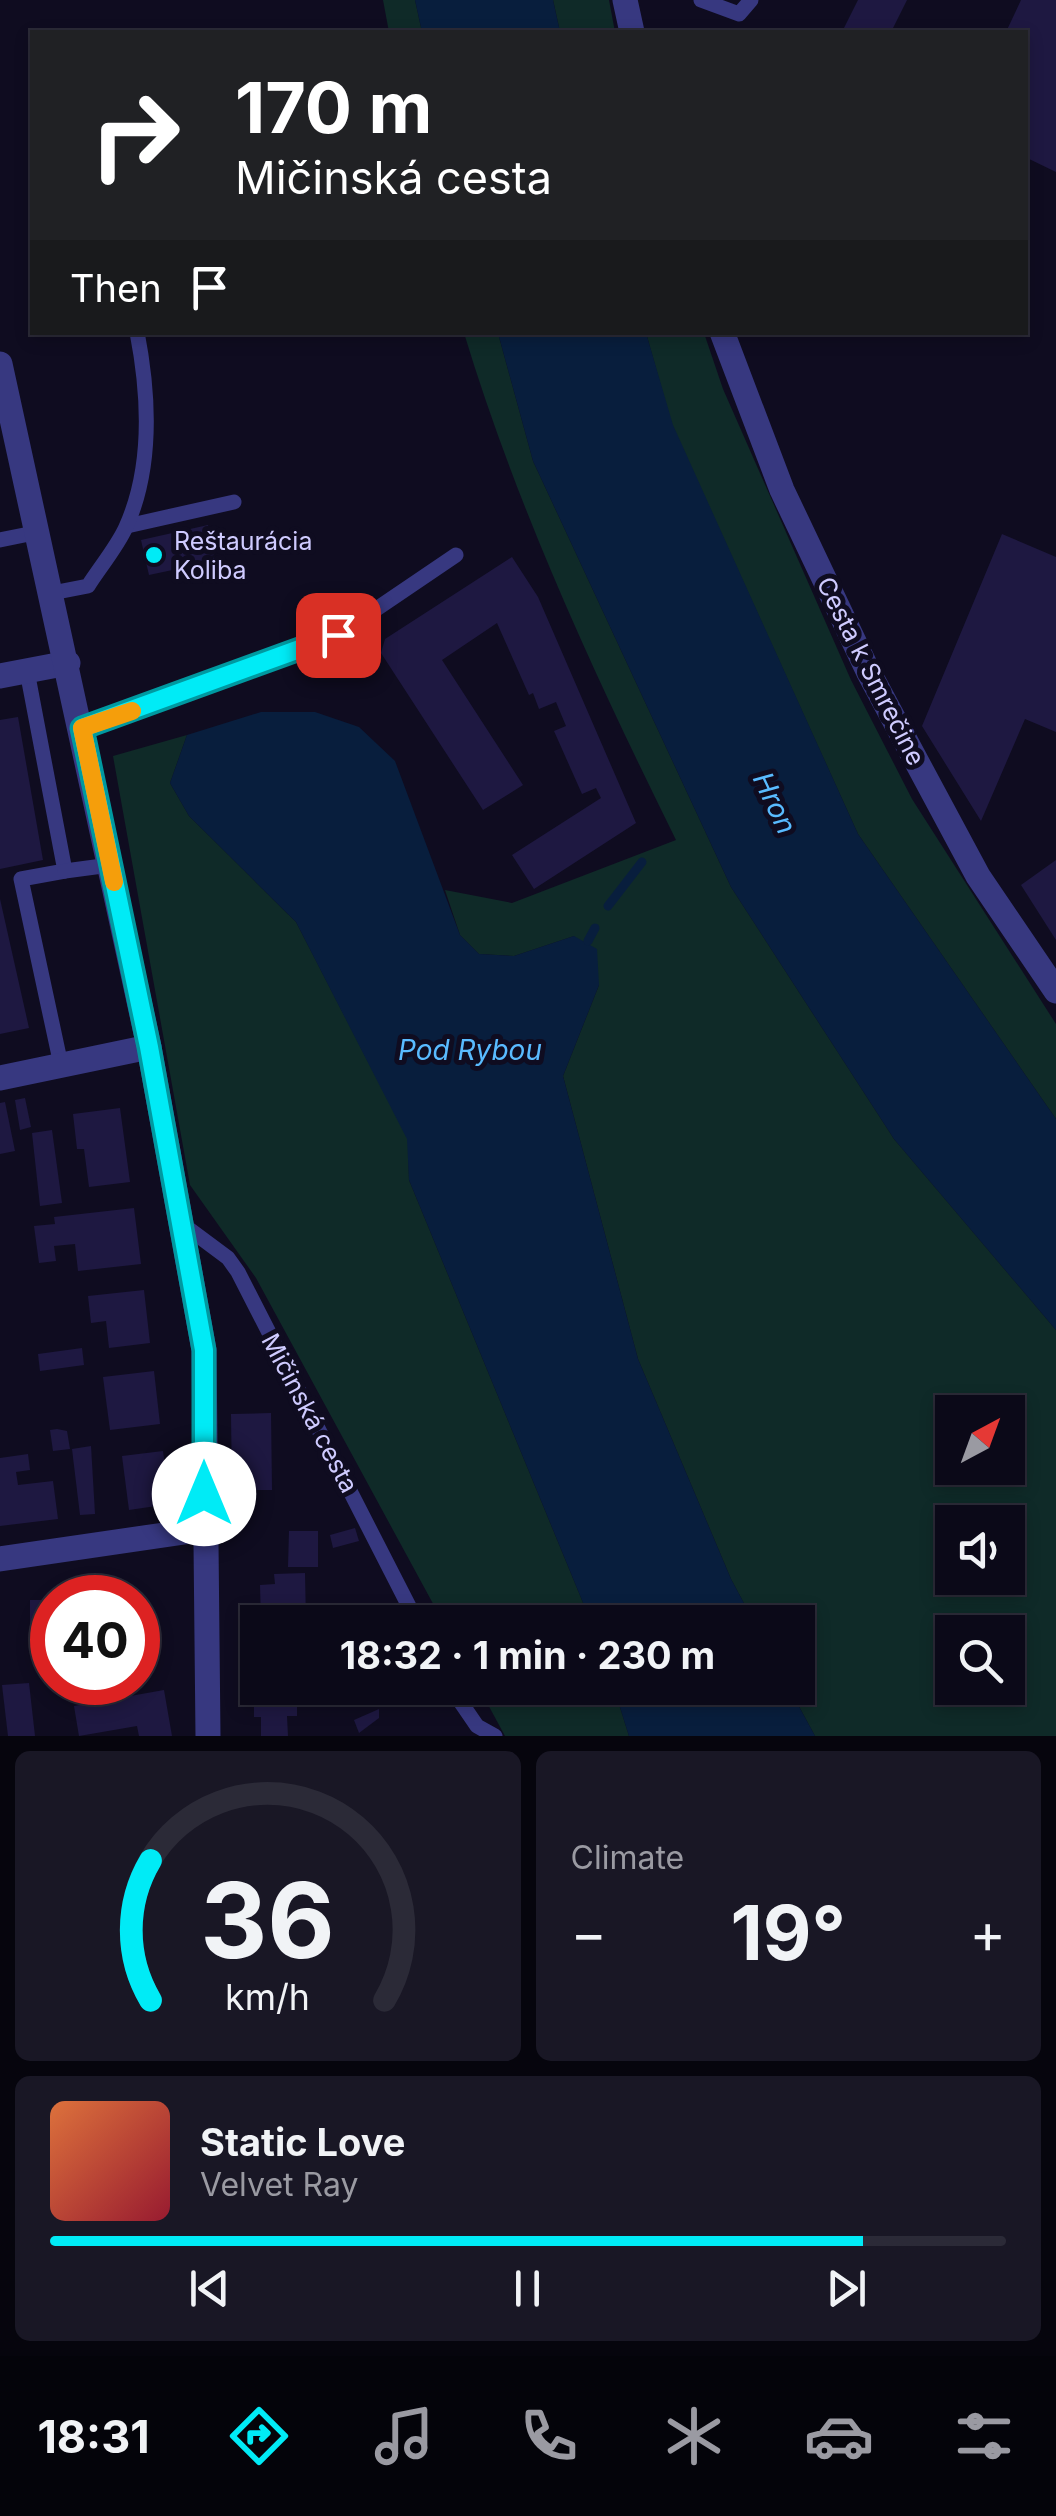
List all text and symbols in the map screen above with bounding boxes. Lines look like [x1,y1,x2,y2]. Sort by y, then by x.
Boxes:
text: 170 m [235,65,432,150]
icon: right [70,70,200,200]
text: Mičinská cesta [235,150,552,205]
icon: arrive [182,260,237,315]
text: Then [70,265,162,311]
place label: Reštaurácia Koliba [174,526,312,585]
marker: Reštaurácia Koliba [143,544,165,566]
street label: Cesta k Smrečine [811,572,931,770]
pin [296,593,381,678]
icon: arrive [311,608,366,663]
water label: Hron [746,767,804,839]
water label: Pod Rybou [398,1033,542,1067]
street label: Mičinská cesta [255,1328,365,1498]
north arrow [935,1395,1025,1485]
map controls [935,1395,1025,1705]
position arrow [152,1442,256,1546]
button: sound [935,1505,1025,1595]
speed limit sign: 40 [30,1575,160,1705]
button: search [935,1615,1025,1705]
text: 18:32 · 1 min · 230 m [340,1632,715,1678]
text: Climate [571,1838,684,1877]
text: 36 [200,1857,335,1983]
text: 19° [730,1887,846,1978]
text: − [571,1900,607,1966]
text: + [970,1900,1006,1966]
text: km/h [225,1975,310,2019]
text: Static Love [200,2119,405,2165]
text: Velvet Ray [200,2165,358,2204]
icon: previous [182,2261,237,2316]
icon: pause [500,2261,555,2316]
icon: next [819,2261,874,2316]
icon: directions [224,2401,294,2471]
icon: music [369,2401,439,2471]
icon: phone [514,2401,584,2471]
icon: climate [659,2401,729,2471]
icon: car [804,2401,874,2471]
icon: filters [949,2401,1019,2471]
text: 18:31 [37,2409,150,2464]

